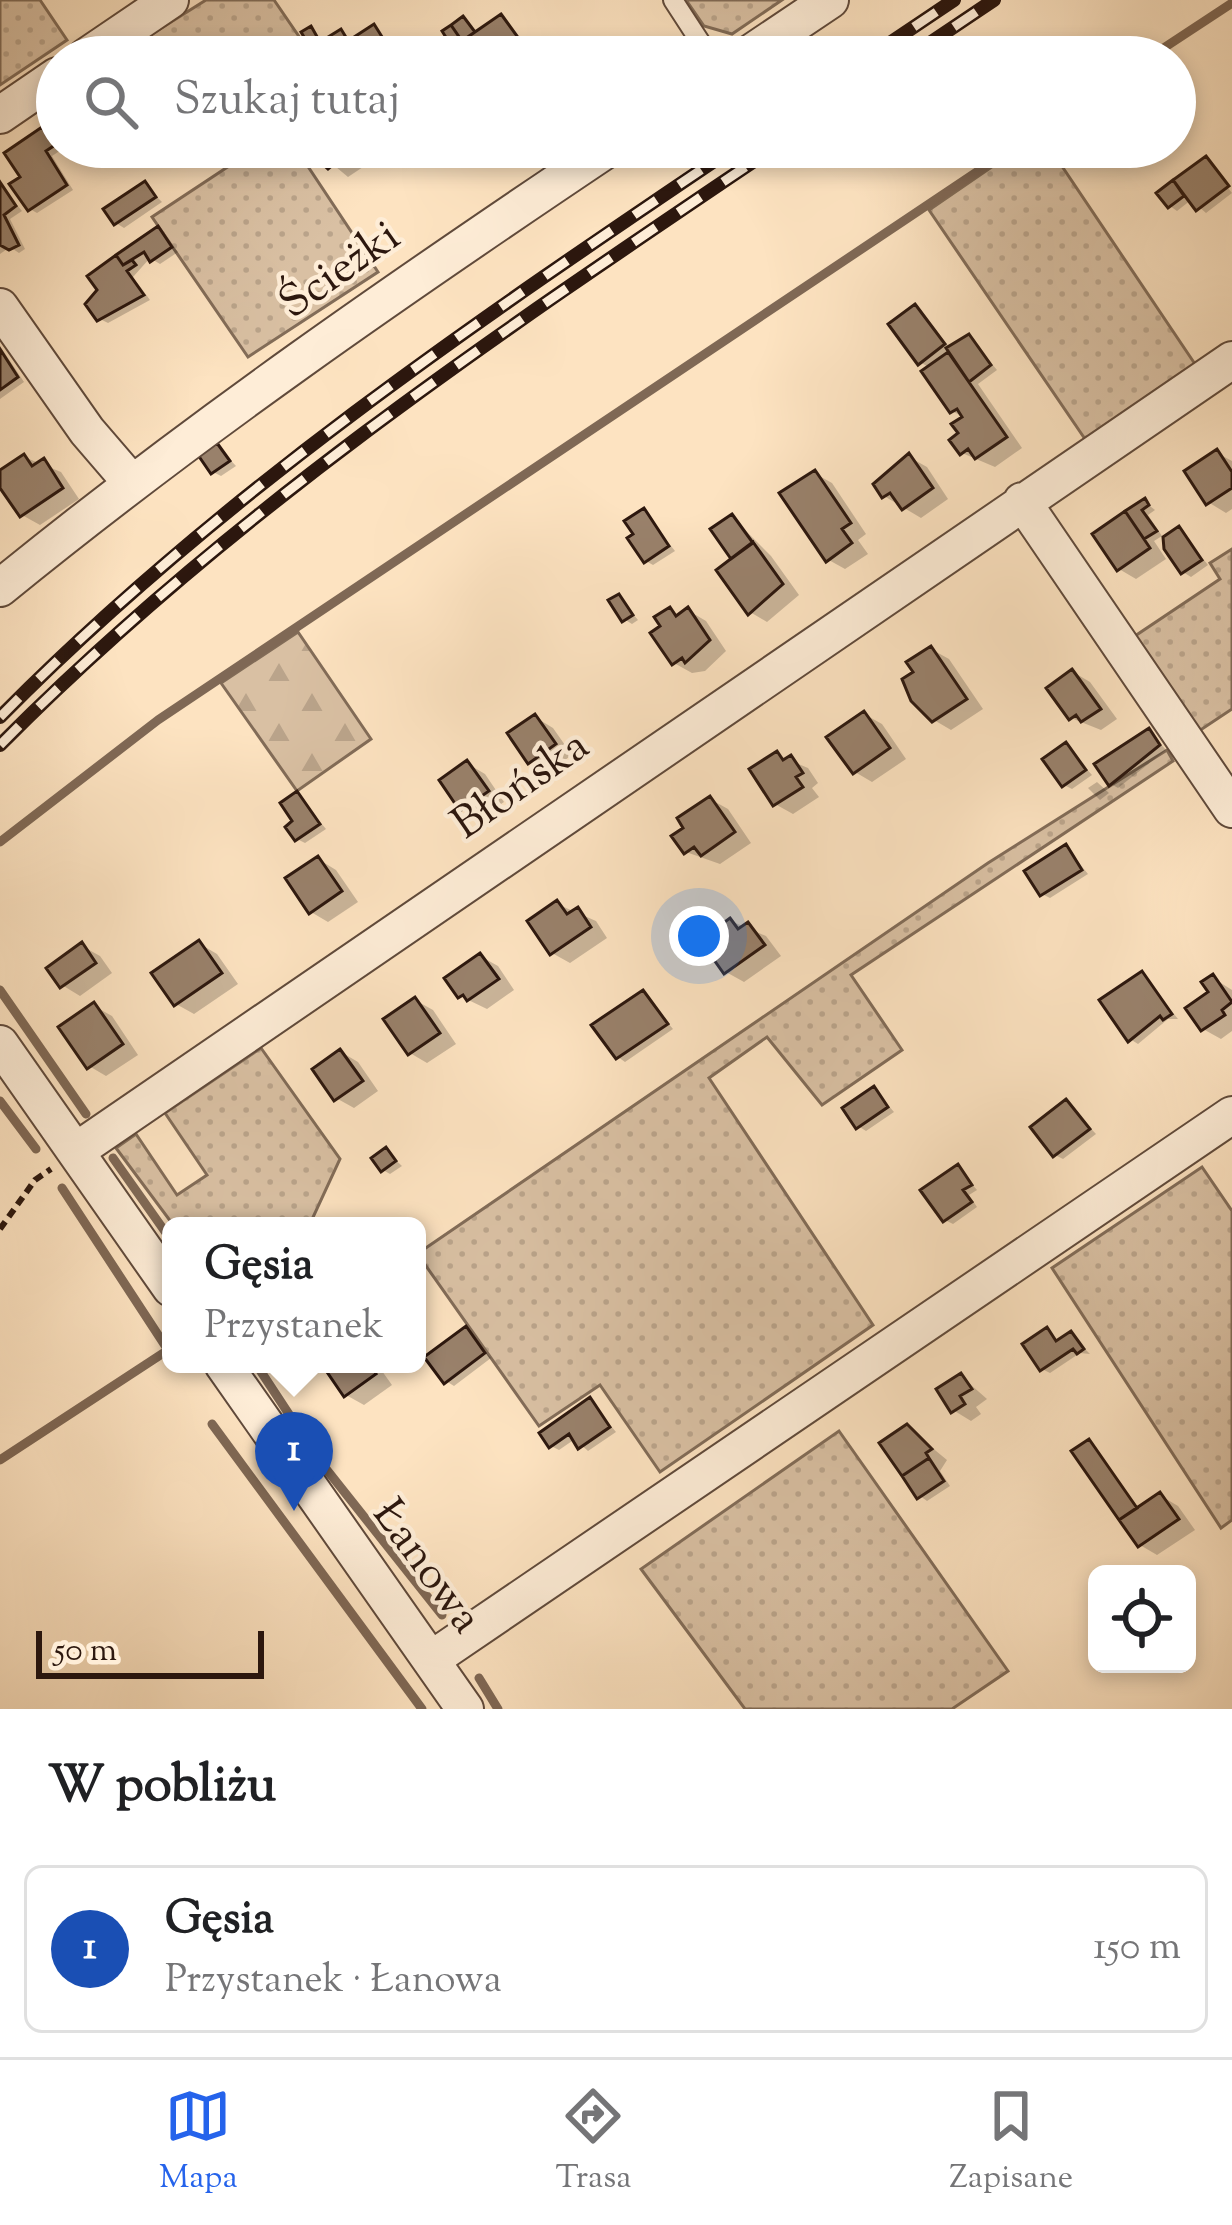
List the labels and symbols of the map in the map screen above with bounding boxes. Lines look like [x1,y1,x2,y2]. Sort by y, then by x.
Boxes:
street label: Ścieżki [267,207,415,337]
street label: Błońska [440,716,604,858]
your location [669,906,729,966]
pin: 1 [255,1412,333,1511]
street label: Łanowa [354,1488,496,1648]
scale bar [36,1625,264,1678]

